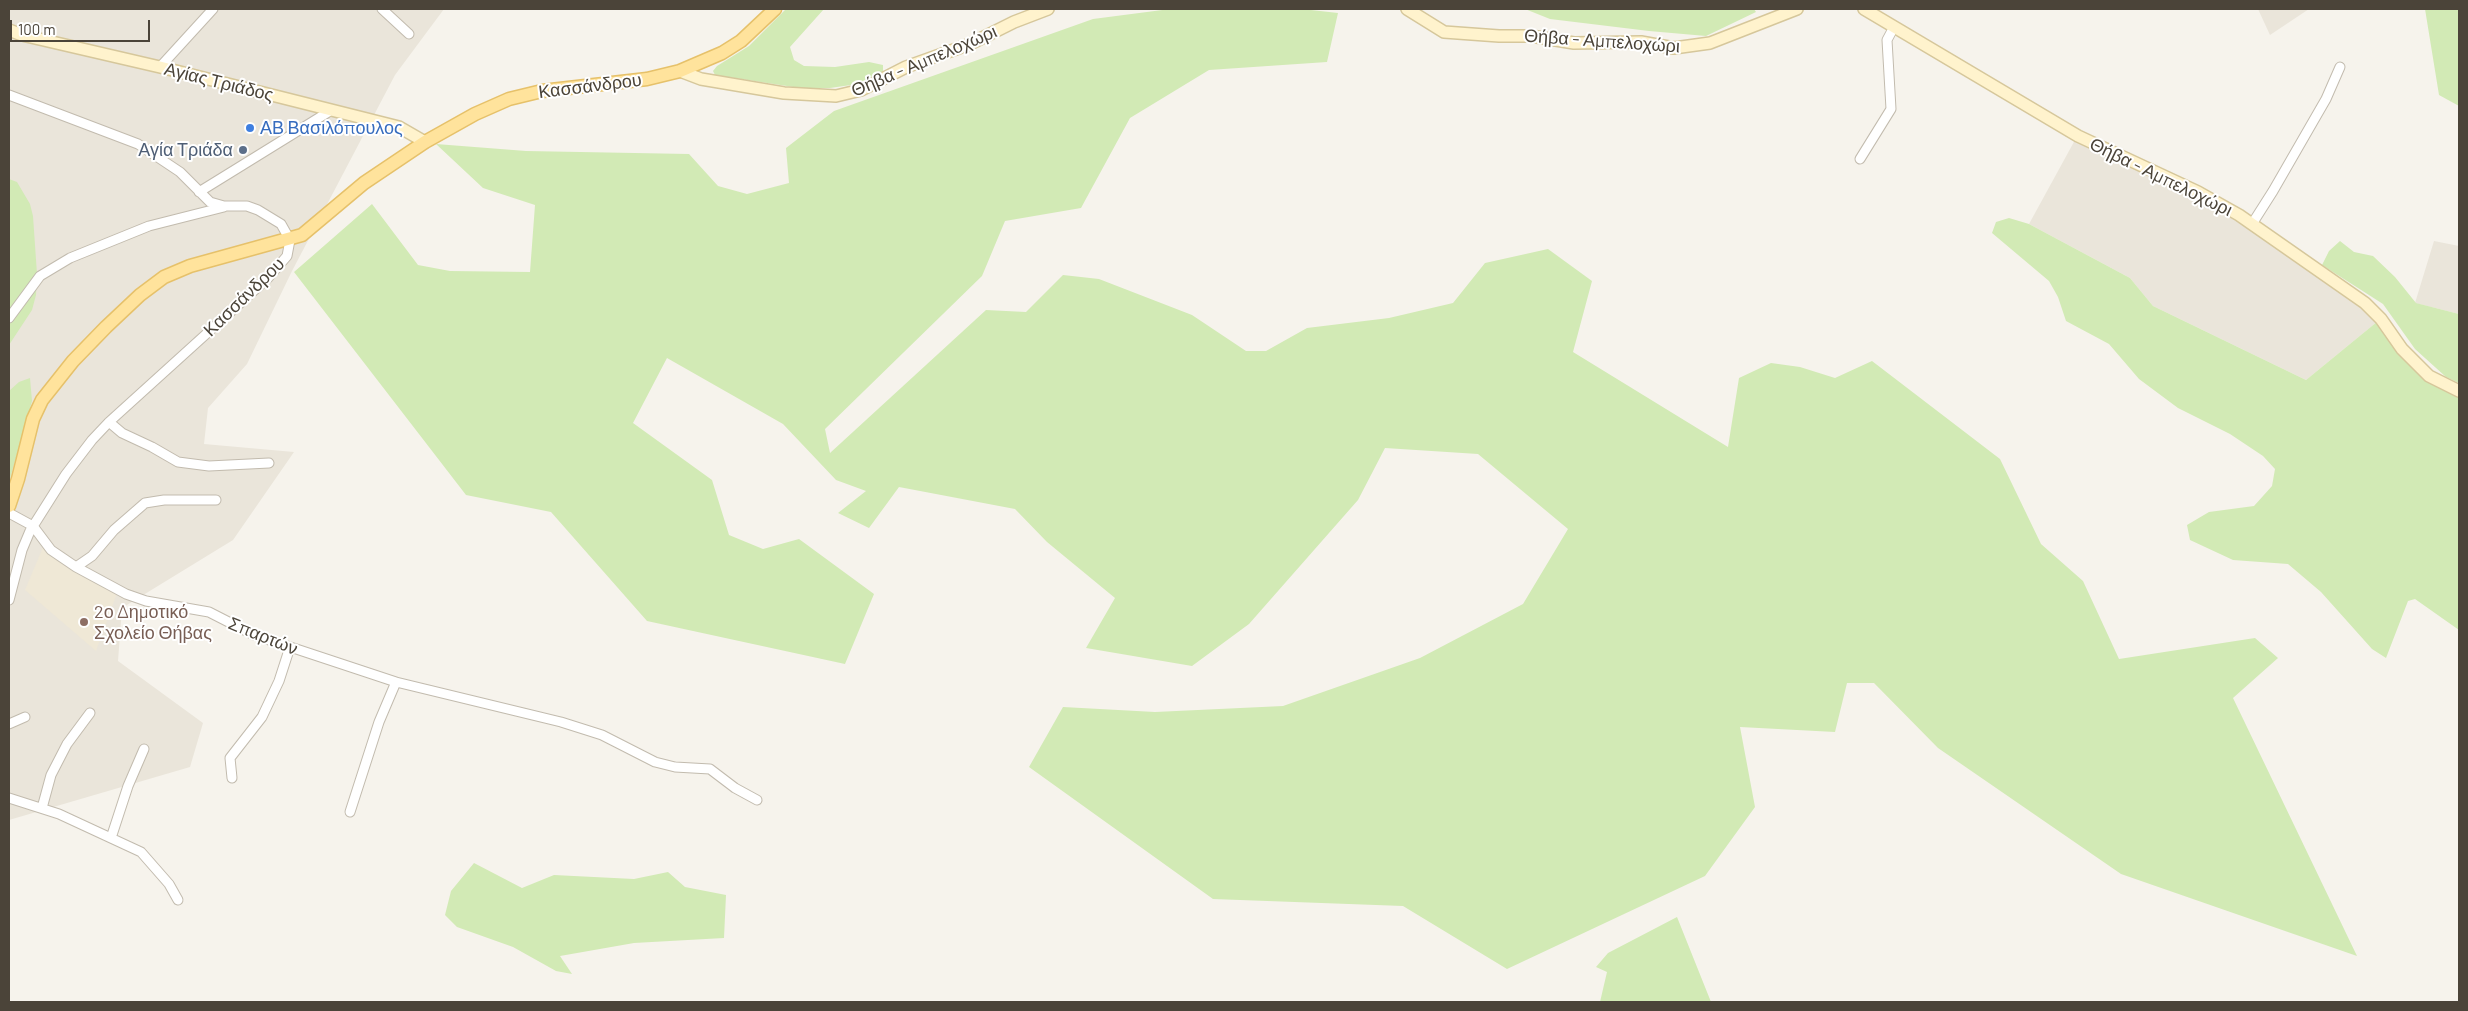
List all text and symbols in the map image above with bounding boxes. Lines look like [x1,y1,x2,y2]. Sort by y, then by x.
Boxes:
scale bar [12,10,152,42]
text: 100 m [18,20,56,38]
street label: Θήβα - Αμπελοχώρι [848,21,1000,101]
street label: Θήβα - Αμπελοχώρι [1523,25,1681,57]
street label: Αγίας Τριάδος [162,58,276,106]
street label: Κασσάνδρου [537,69,643,103]
place label: ΑΒ Βασιλόπουλος [260,117,403,139]
marker: ΑΒ Βασιλόπουλος [244,122,256,134]
street label: Θήβα - Αμπελοχώρι [2086,133,2236,221]
place label: Αγία Τριάδα [138,139,233,161]
marker: Αγία Τριάδα [237,144,249,156]
street label: Κασσάνδρου [199,253,289,341]
place label: 2ο Δημοτικό Σχολείο Θήβας [94,601,212,644]
street label: Σπαρτών [225,612,301,660]
marker: 2ο Δημοτικό Σχολείο Θήβας [78,616,90,628]

